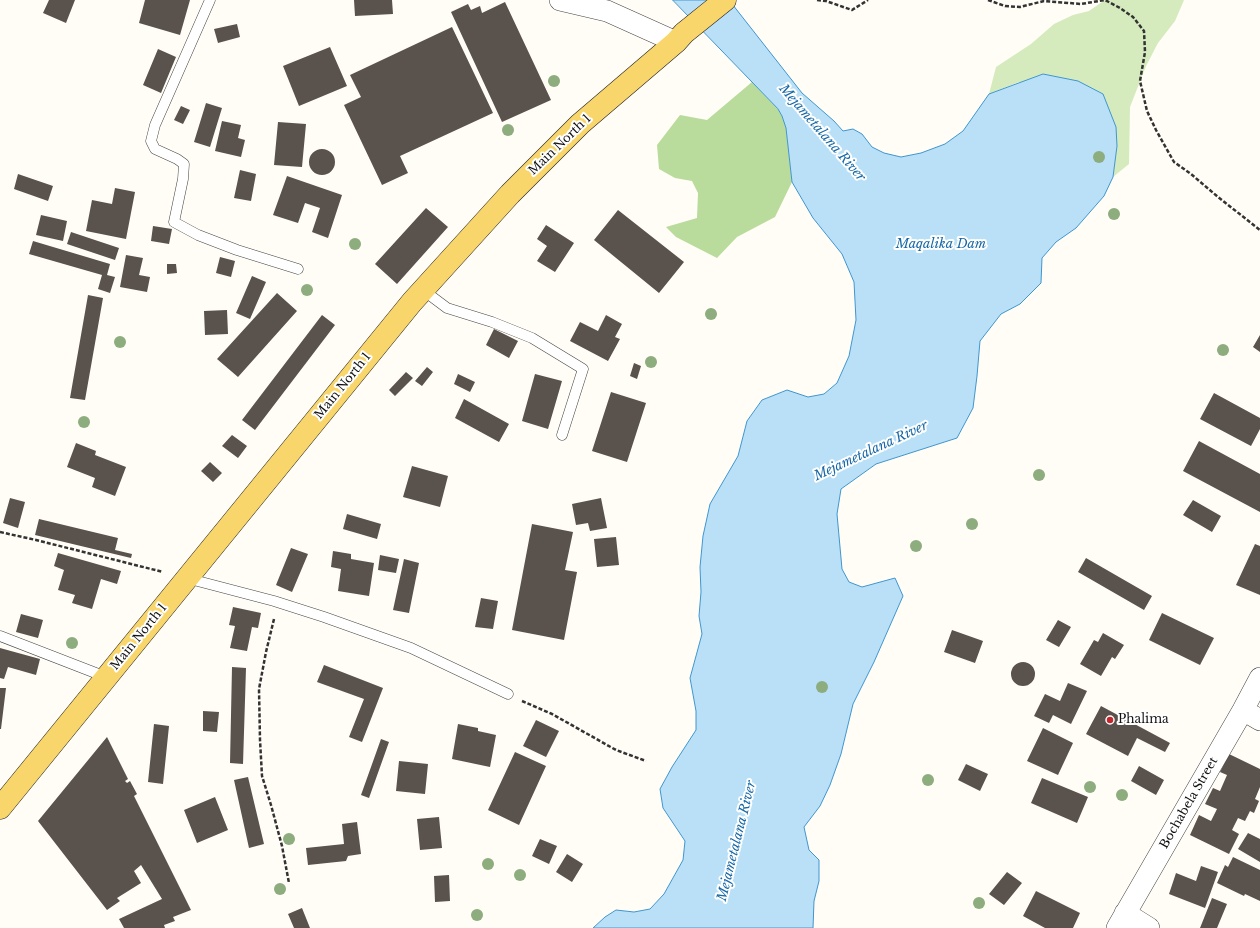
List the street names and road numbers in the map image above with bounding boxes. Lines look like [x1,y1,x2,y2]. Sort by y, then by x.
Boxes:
street label: Main North 1 [526,112,594,178]
street label: Main North 1 [312,350,374,422]
street label: Main North 1 [108,601,170,673]
street label: Bochabela Street [1157,755,1221,851]

